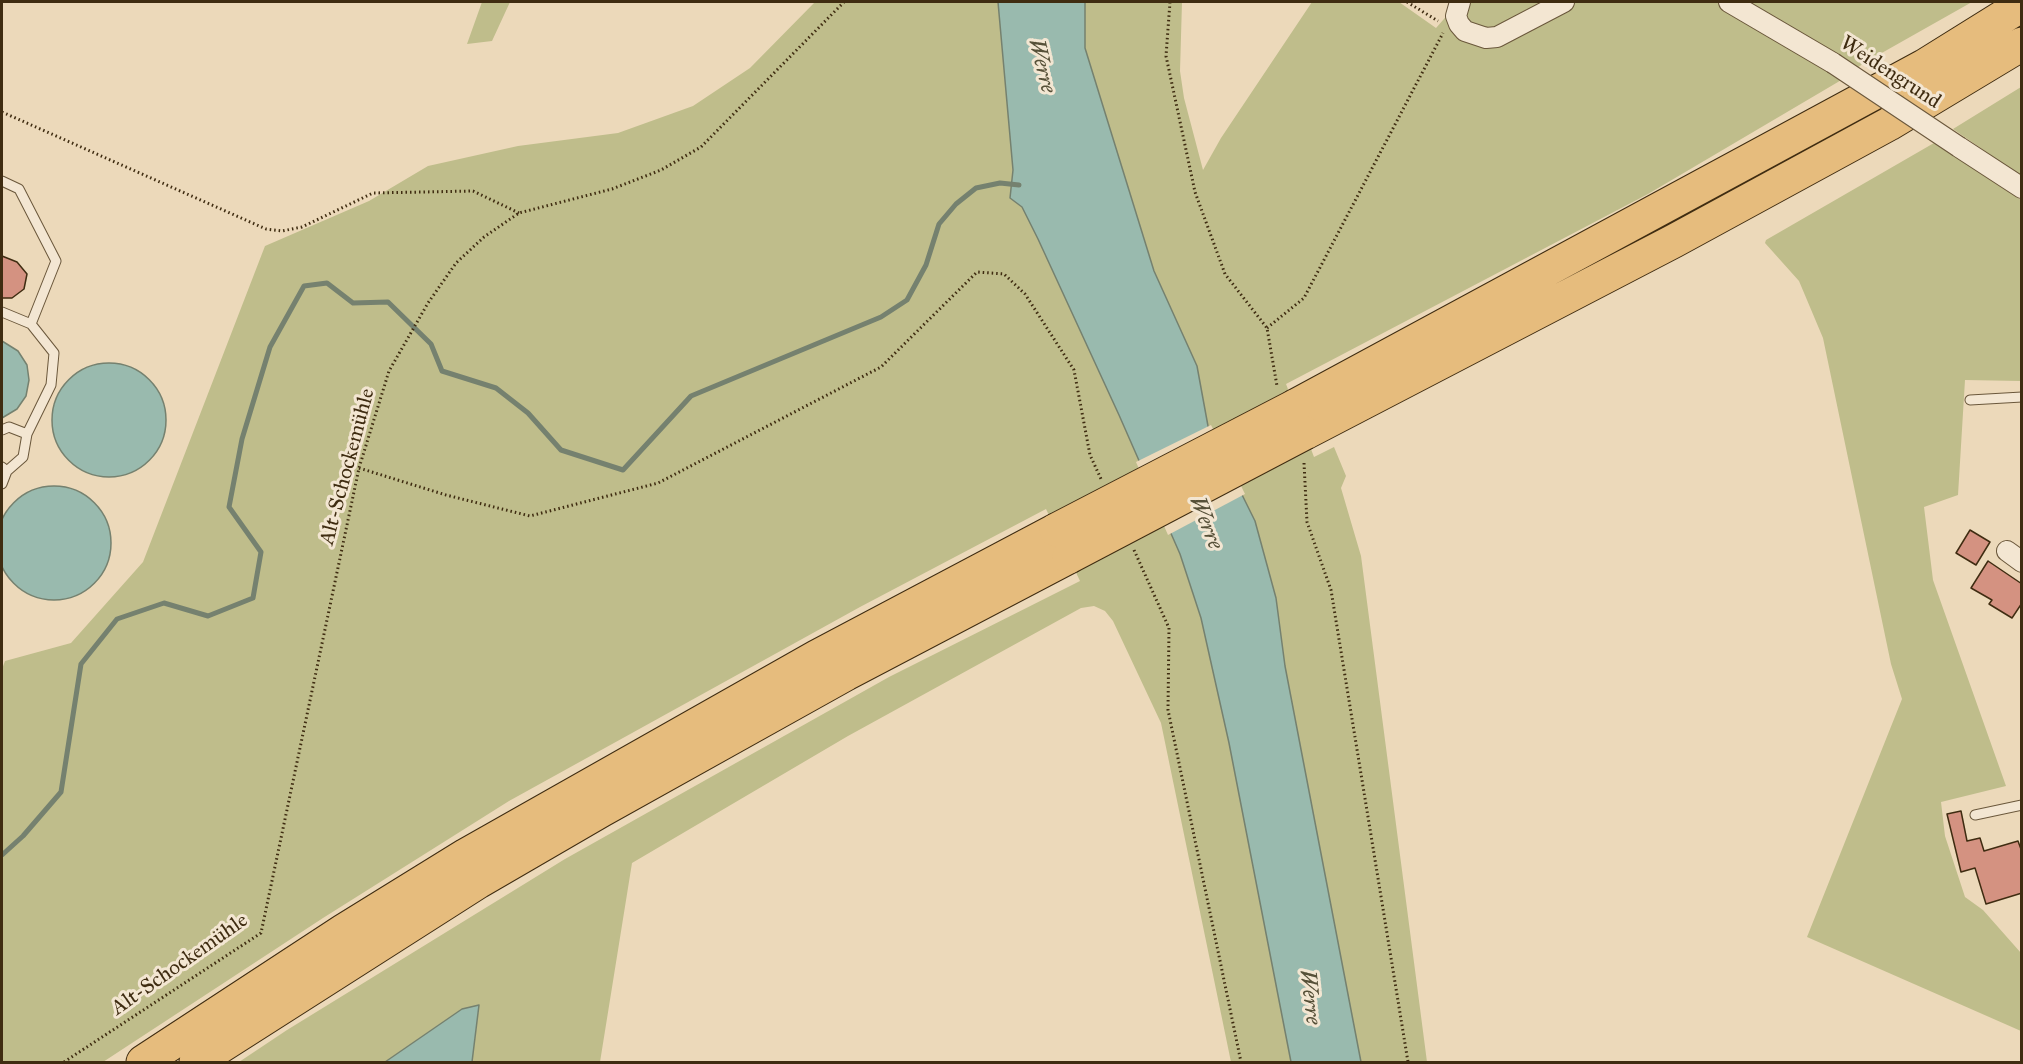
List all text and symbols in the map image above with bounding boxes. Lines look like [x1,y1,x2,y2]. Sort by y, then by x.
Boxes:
street label: Weidengrund [1835,31,1945,115]
water label: Werre [1022,36,1060,96]
street label: Alt-Schockemühle [315,386,381,548]
water label: Werre [1182,493,1228,553]
street label: Alt-Schockemühle [107,909,253,1021]
water label: Werre [1293,968,1325,1026]

